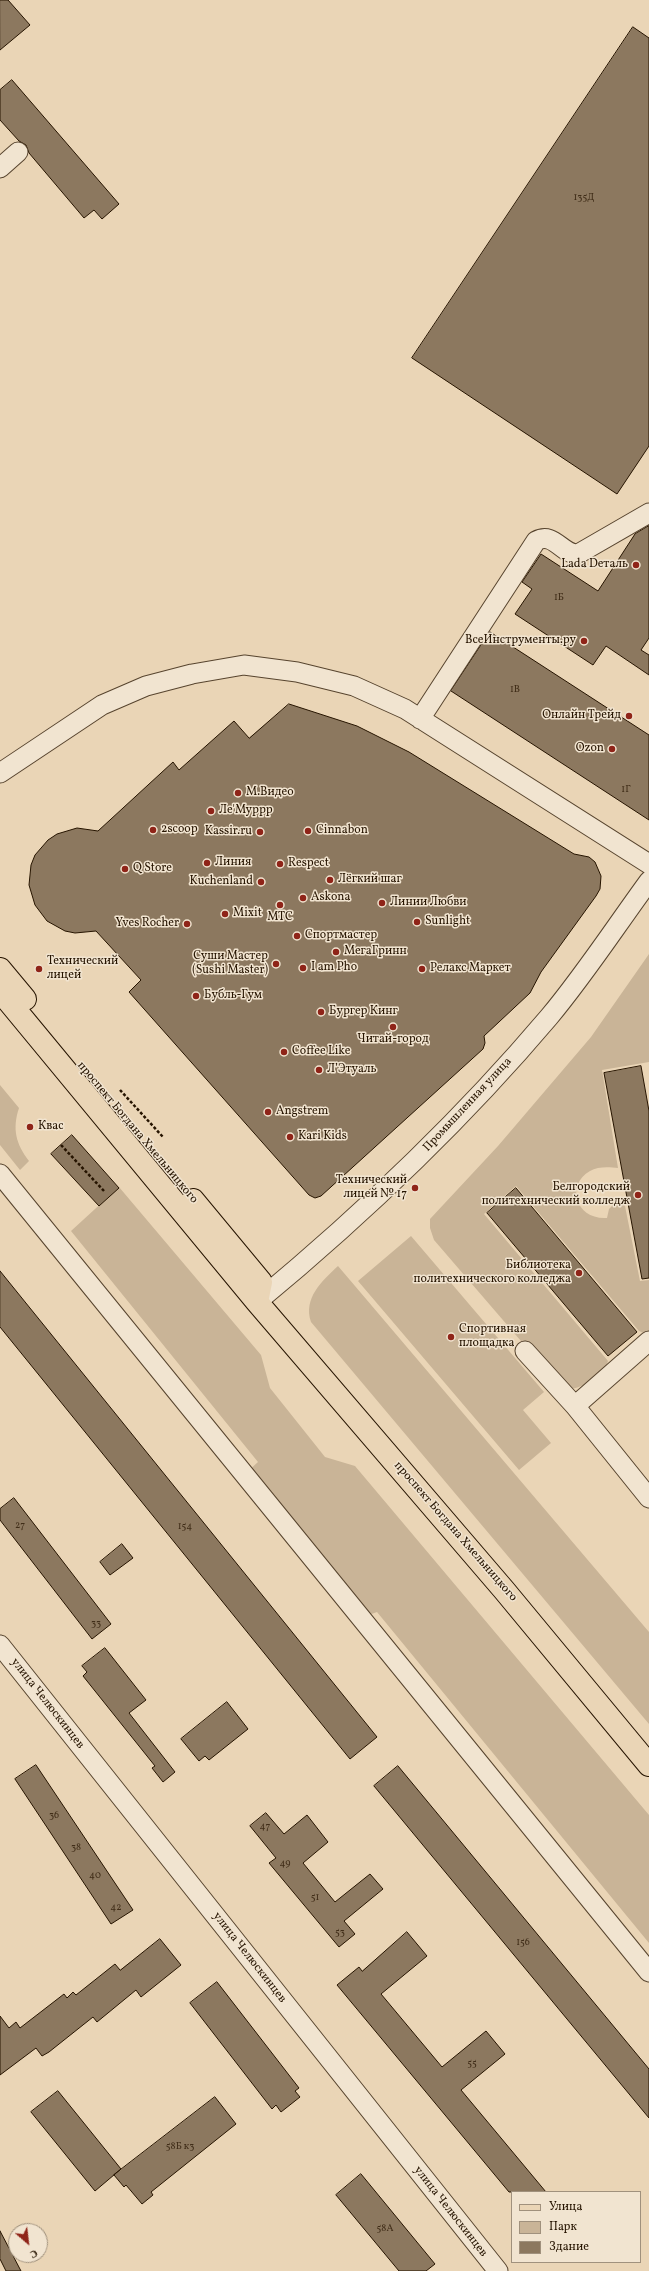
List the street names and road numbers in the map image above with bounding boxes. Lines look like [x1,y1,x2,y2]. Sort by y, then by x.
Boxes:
street label: Промышленная улица [421,1055,515,1155]
street label: проспект Богдана Хмельницкого [73,1059,201,1207]
street label: проспект Богдана Хмельницкого [390,1459,520,1605]
street label: улица Челюскинцев [7,1656,87,1752]
street label: улица Челюскинцев [209,1910,289,2006]
street label: улица Челюскинцев [410,2164,490,2260]

